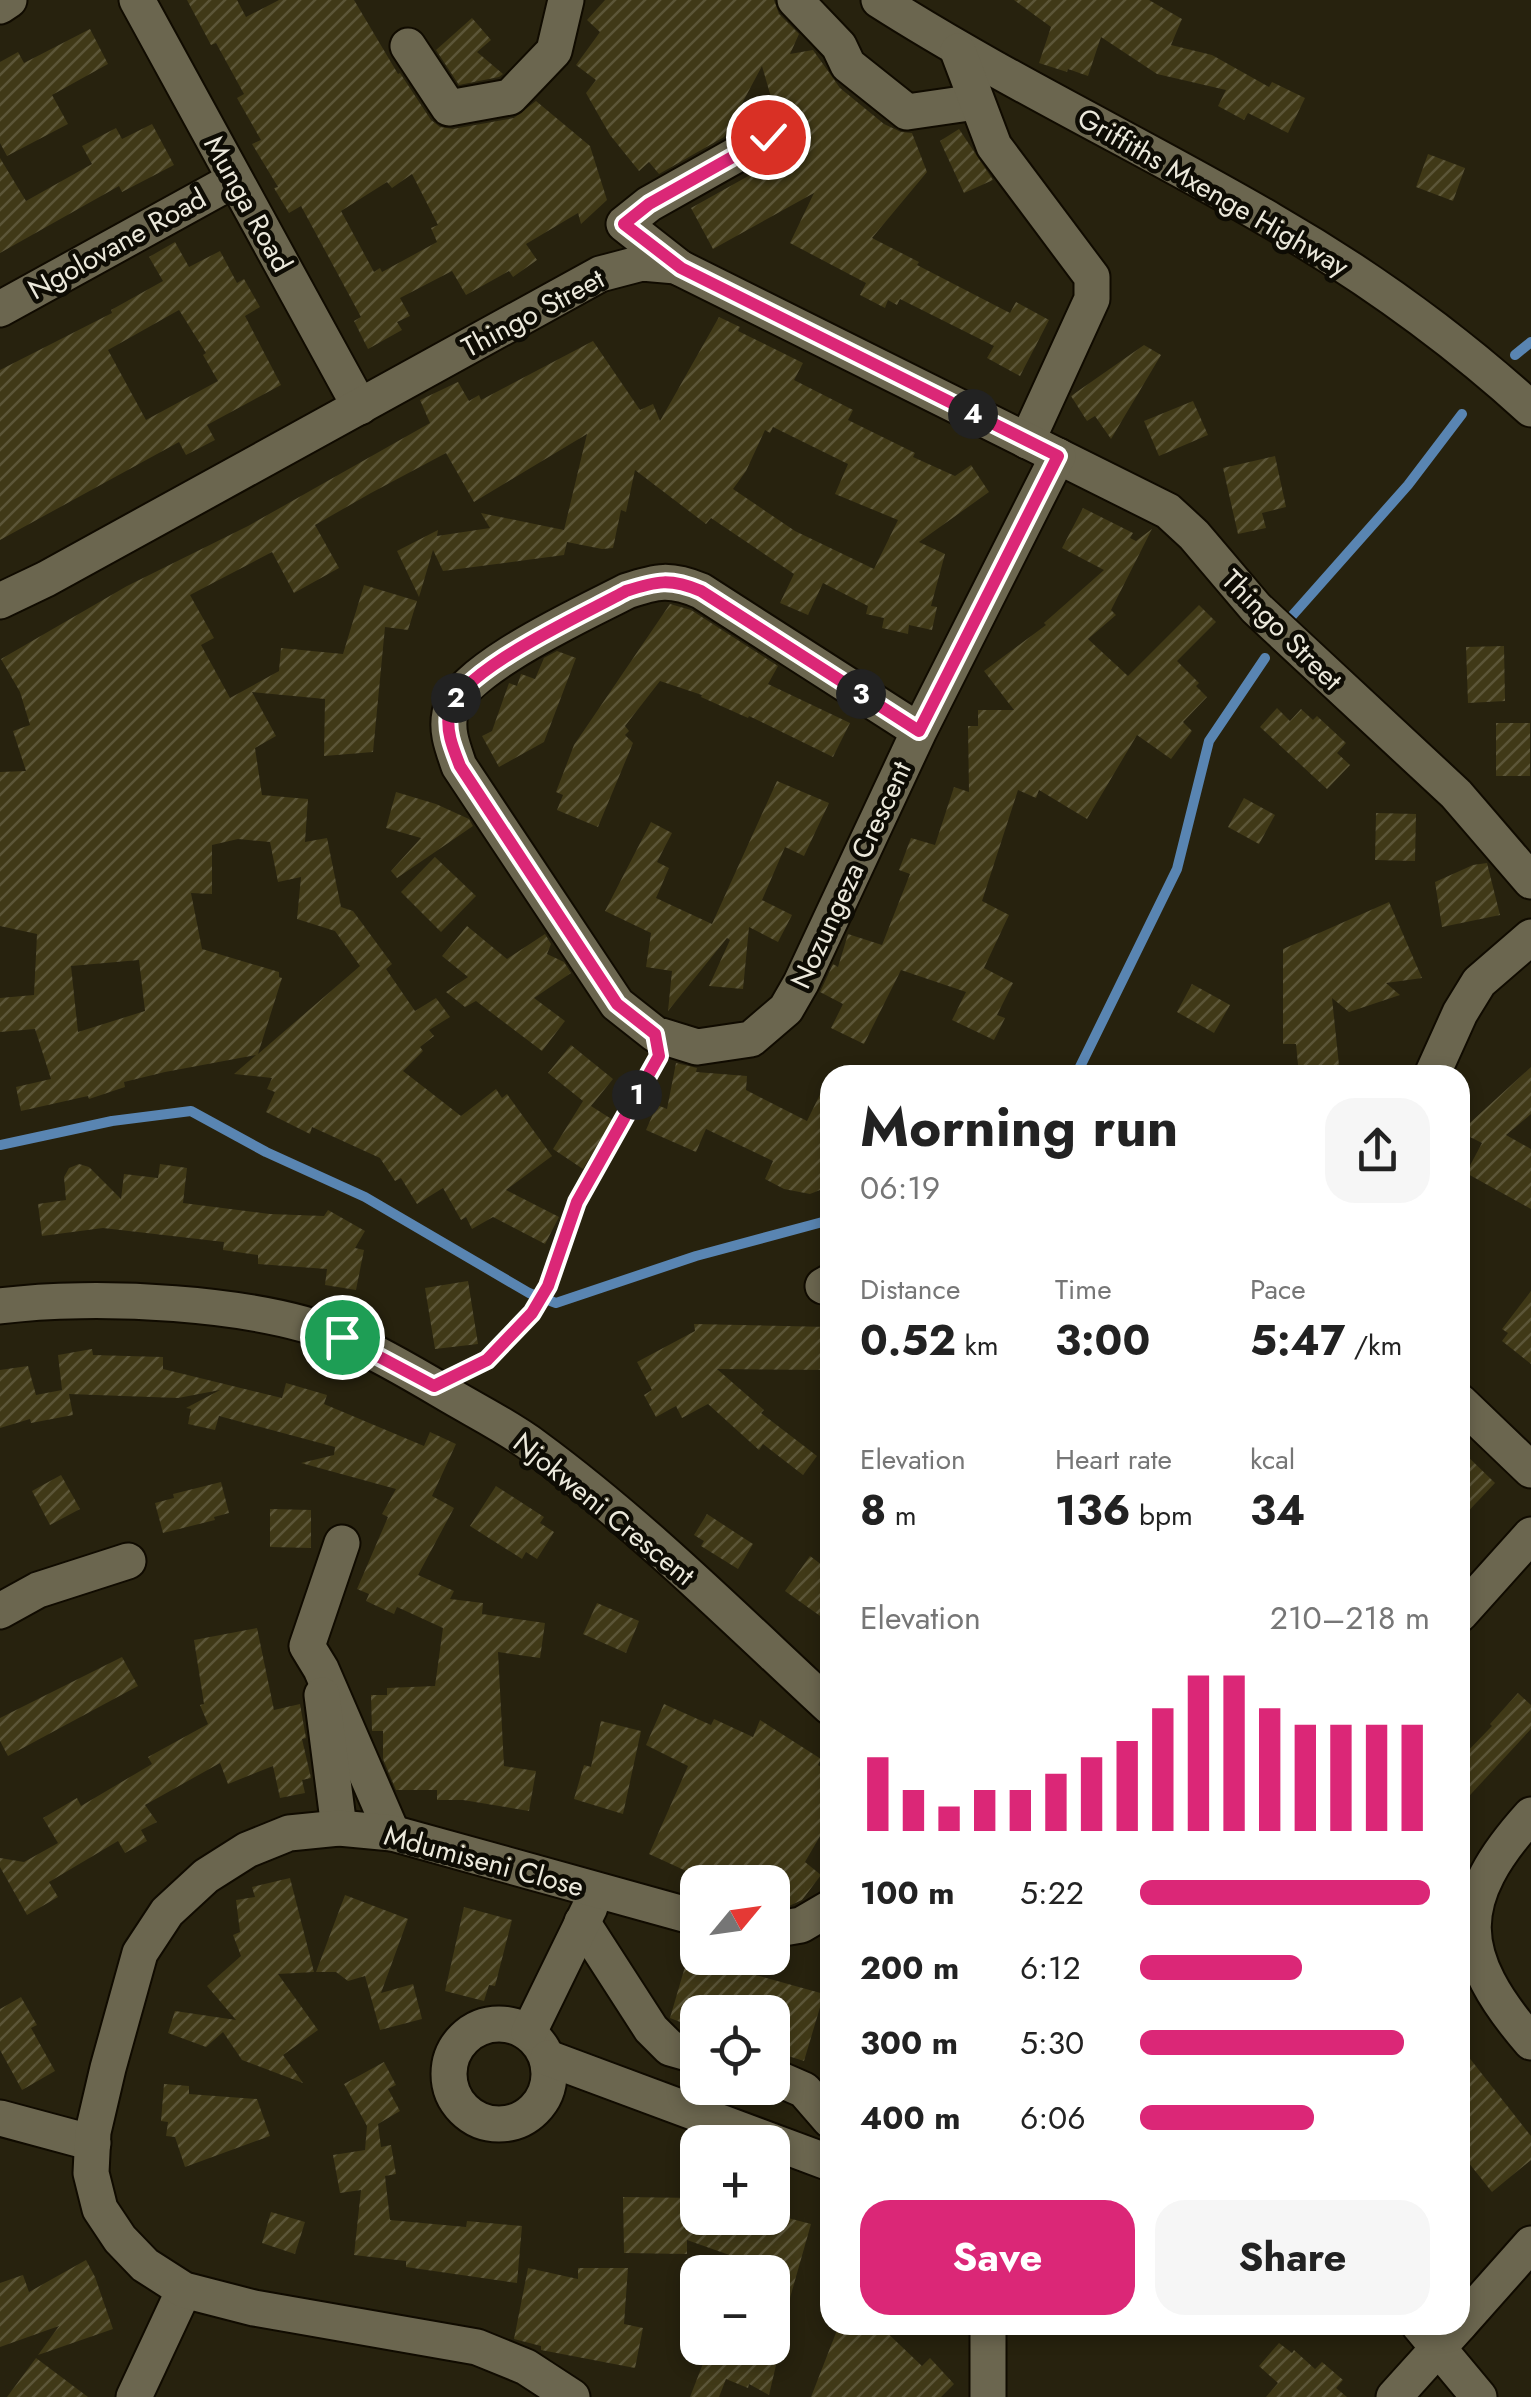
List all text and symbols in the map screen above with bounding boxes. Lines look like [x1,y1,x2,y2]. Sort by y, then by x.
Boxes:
pin [726,95,811,180]
street label: Griffiths Mxenge Highway [1070,97,1357,287]
icon: check [741,110,796,165]
street label: Munga Road [194,128,302,280]
street label: Ngolovane Road [20,178,214,310]
street label: Thingo Street [454,258,612,368]
pin: 4 [948,389,998,439]
text: 4 [963,393,983,434]
street label: Thingo Street [1212,560,1352,700]
pin: 3 [836,669,886,719]
pin: 2 [431,673,481,723]
text: 3 [852,673,870,714]
text: 2 [447,677,465,718]
street label: Nozungeza Crescent [780,754,922,995]
pin: 1 [612,1070,662,1120]
text: 1 [630,1074,644,1115]
text: Morning run [860,1087,1178,1167]
button: share [1325,1098,1430,1203]
text: 06:19 [860,1165,940,1211]
text: Distance [860,1269,960,1310]
text: Time [1055,1269,1112,1310]
text: Pace [1250,1269,1306,1310]
pin [300,1295,385,1380]
icon: arrive [315,1310,370,1365]
text: 0.52 [860,1310,956,1371]
text: 3:00 [1055,1310,1150,1371]
text: 5:47 [1250,1310,1345,1371]
text: km [956,1325,999,1366]
text: /km [1345,1325,1402,1366]
street label: Njokweni Crescent [504,1423,704,1595]
text: Elevation [860,1439,966,1480]
text: Heart rate [1055,1439,1172,1480]
text: kcal [1250,1439,1295,1480]
text: 8 [860,1480,886,1541]
text: 136 [1055,1480,1131,1541]
text: 34 [1250,1480,1305,1541]
text: m [886,1495,917,1536]
text: bpm [1131,1495,1193,1536]
text: Elevation [860,1595,981,1641]
text: 210–218 m [1270,1595,1430,1641]
street label: Mdumiseni Close [380,1815,588,1907]
north arrow [680,1865,790,1975]
map controls [680,1865,790,2365]
text: 100 m [860,1870,955,1916]
text: 5:22 [1020,1870,1084,1916]
text: 200 m [860,1945,959,1991]
text: 6:12 [1020,1945,1081,1991]
button: locate [680,1995,790,2105]
text: 300 m [860,2020,958,2066]
text: 5:30 [1020,2020,1084,2066]
text: 400 m [860,2095,961,2141]
text: 6:06 [1020,2095,1086,2141]
button: + [680,2125,790,2235]
button: Save [860,2200,1135,2315]
button: Share [1155,2200,1430,2315]
button: − [680,2255,790,2365]

